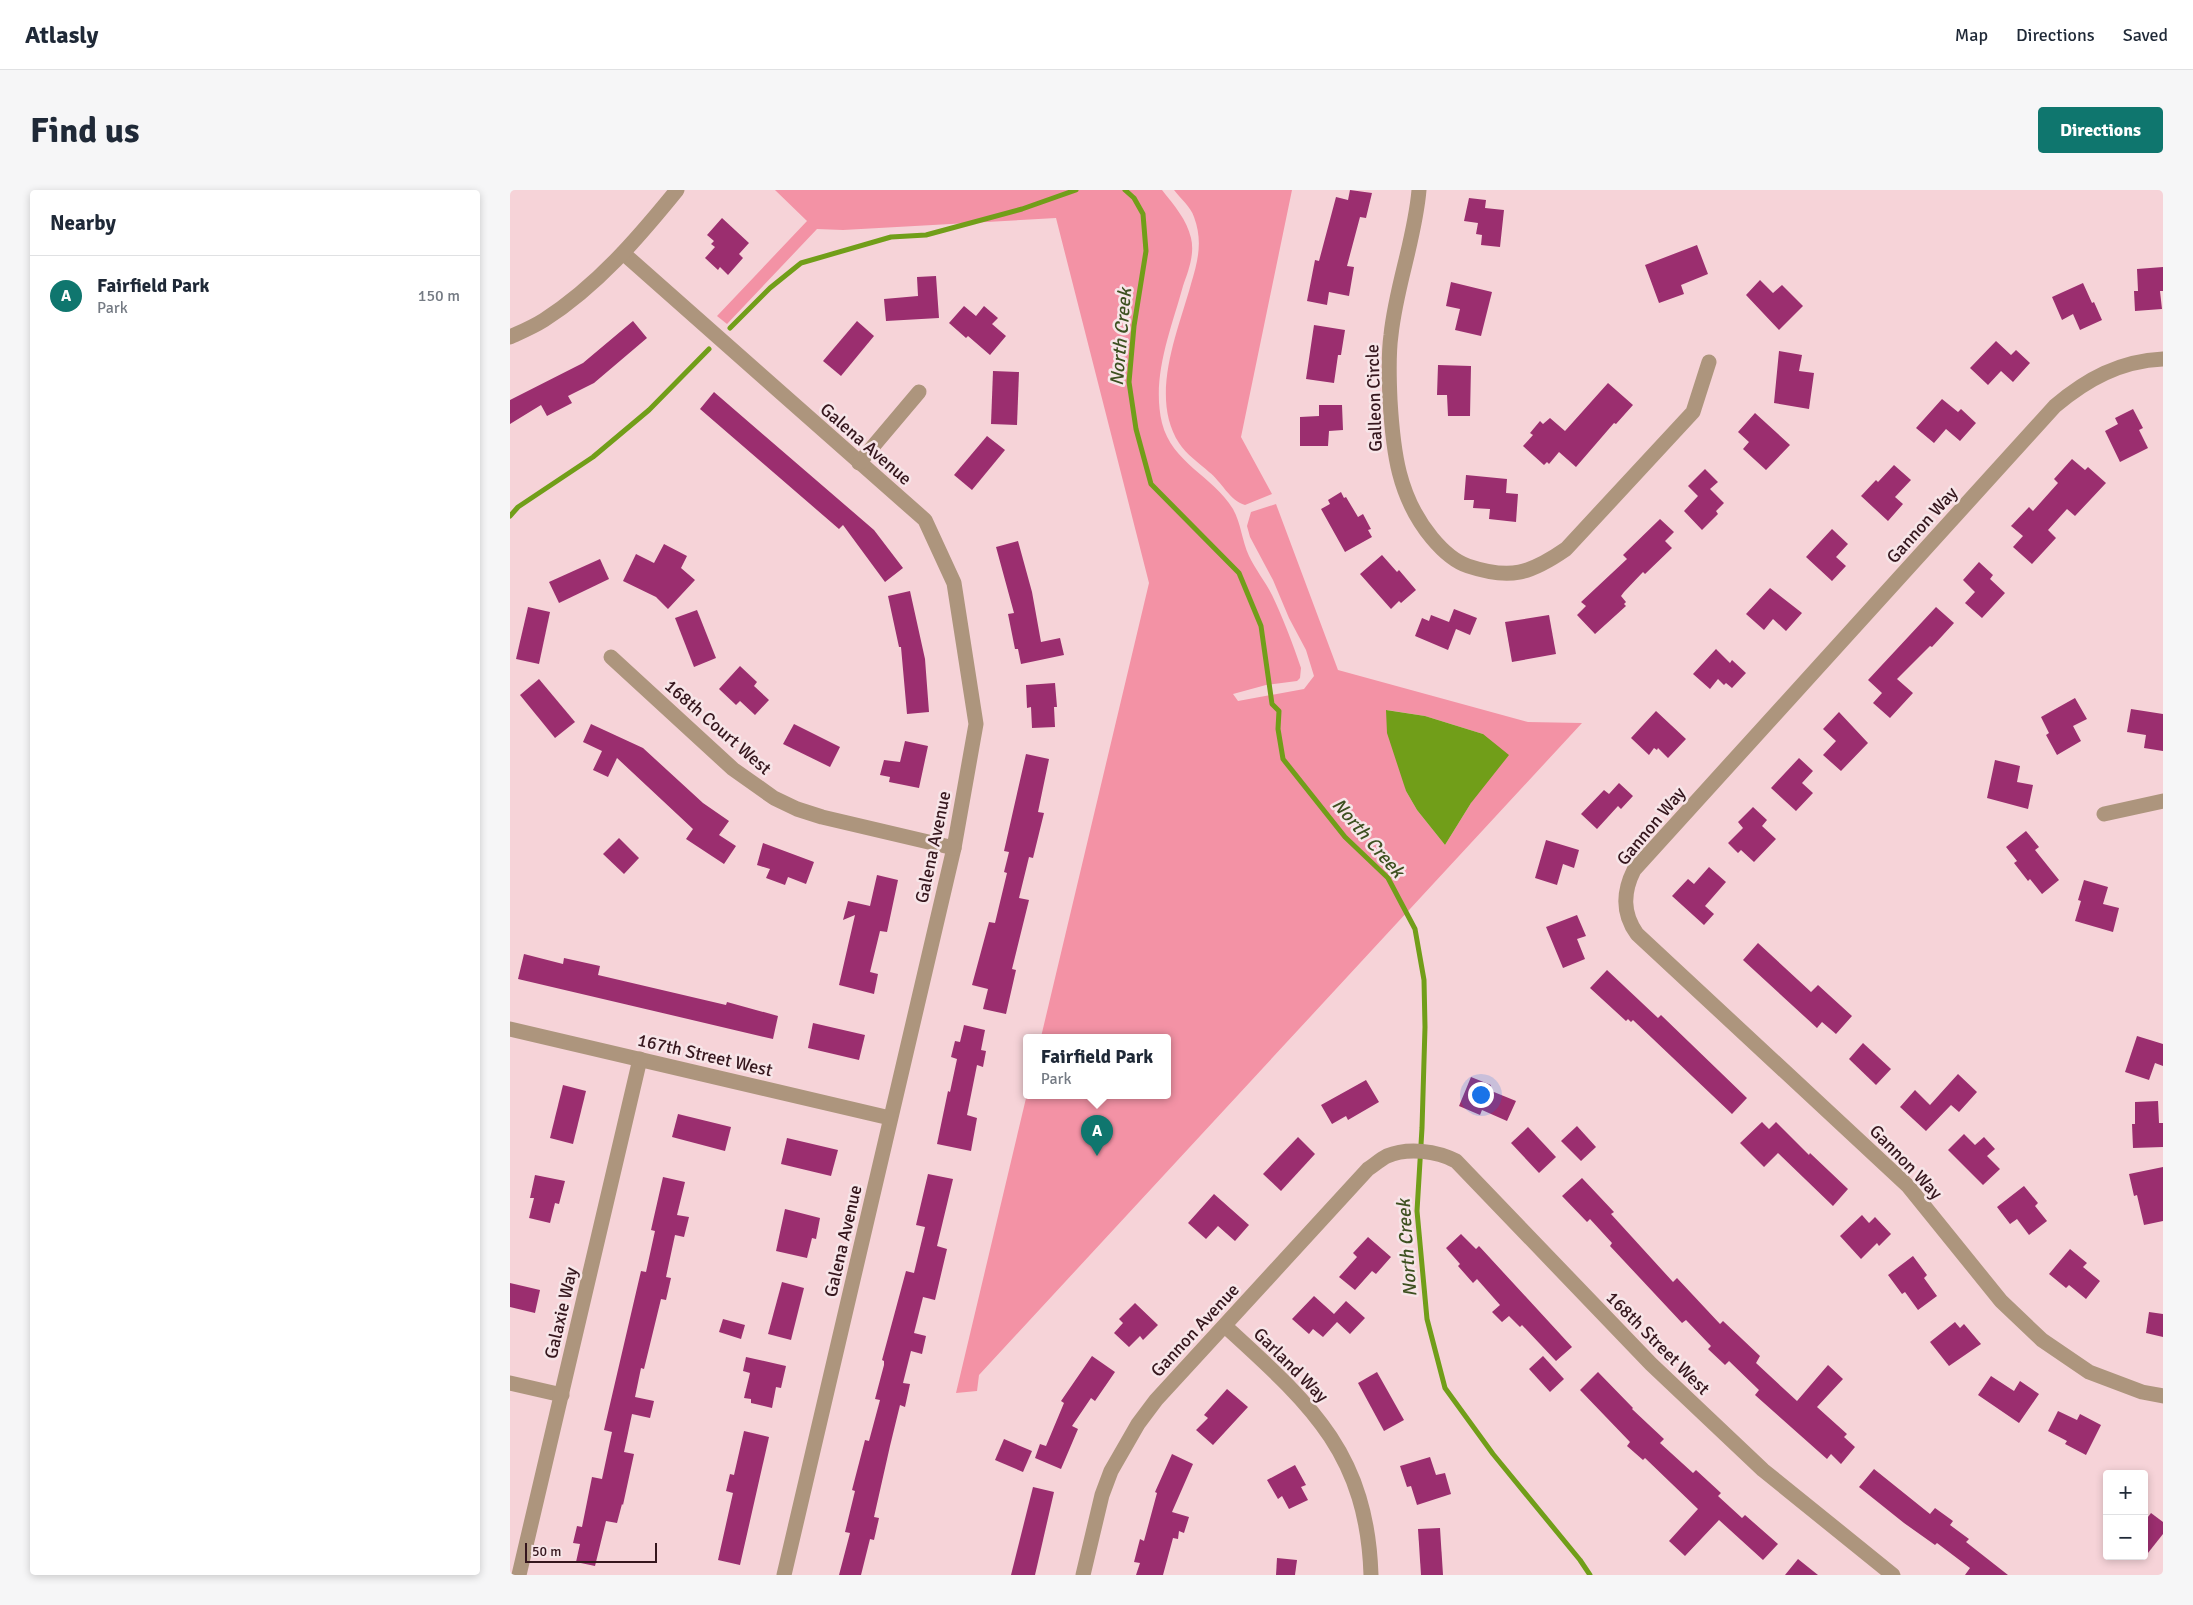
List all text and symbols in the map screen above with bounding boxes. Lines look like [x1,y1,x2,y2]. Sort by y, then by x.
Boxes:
text: Atlasly [25,20,98,50]
text: Map [1955,24,1988,46]
text: Directions [2016,24,2095,46]
text: Saved [2123,24,2168,46]
button: Directions [2038,107,2163,153]
text: Find us [30,109,140,152]
text: Nearby [50,210,116,236]
text: Fairfield Park [97,274,209,298]
text: A [61,286,71,306]
text: 150 m [418,286,460,306]
water label: North Creek [1105,286,1137,387]
text: Park [97,298,128,318]
street label: Galleon Circle [1361,344,1387,452]
street label: Galena Avenue [816,398,916,490]
street label: Gannon Way [1882,482,1962,568]
street label: 168th Court West [660,675,776,779]
street label: Gannon Way [1612,782,1690,870]
street label: Galena Avenue [910,789,956,905]
water label: North Creek [1327,793,1410,884]
street label: 167th Street West [635,1029,775,1081]
popup [1023,1034,1171,1099]
text: Fairfield Park [1041,1045,1153,1069]
text: Park [1041,1069,1072,1089]
your location [1468,1082,1494,1108]
pin: A [1081,1115,1113,1156]
street label: Gannon Way [1865,1120,1947,1204]
street label: Galena Avenue [819,1183,867,1299]
water label: North Creek [1392,1197,1422,1298]
street label: Galaxie Way [540,1265,582,1361]
street label: Gannon Avenue [1146,1279,1244,1381]
street label: 168th Street West [1601,1286,1715,1400]
street label: Garland Way [1249,1323,1333,1407]
map controls [2103,1470,2148,1560]
button: + [2103,1470,2148,1515]
button: − [2103,1515,2148,1560]
scale bar [525,1540,658,1563]
text: 50 m [532,1543,561,1560]

